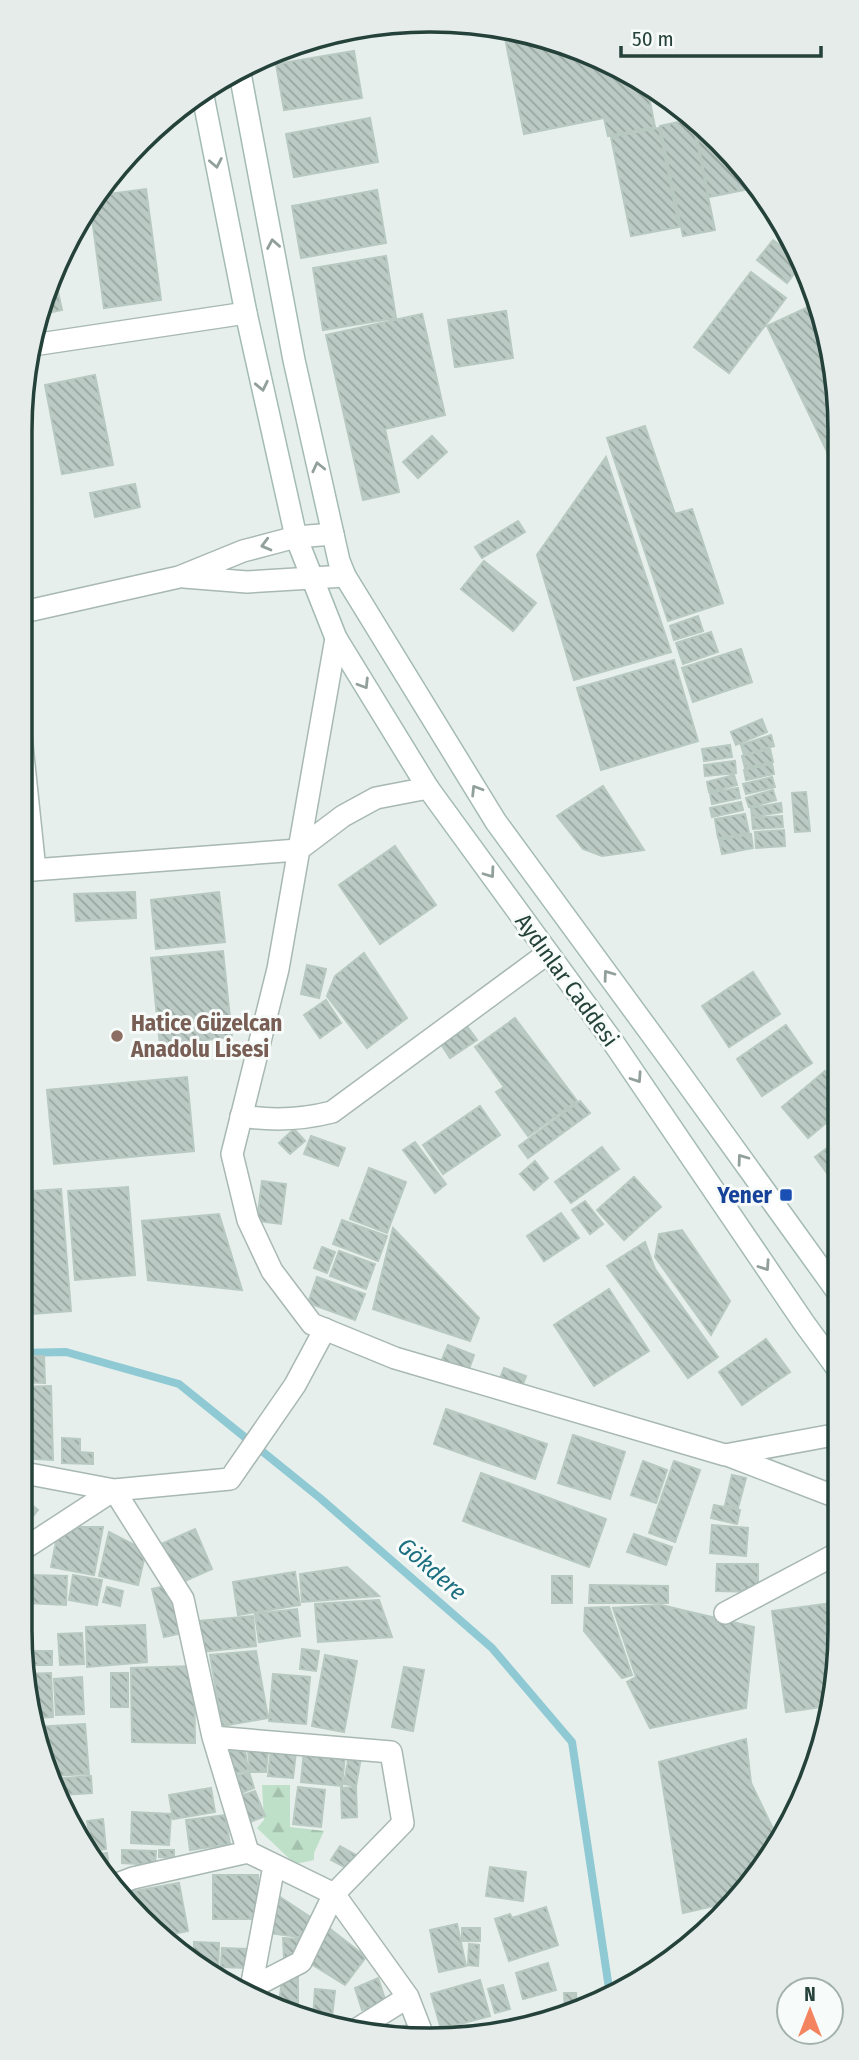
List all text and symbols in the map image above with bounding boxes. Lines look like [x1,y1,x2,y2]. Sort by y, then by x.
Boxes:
scale bar [621,14,820,58]
text: 50 m [632,26,674,52]
one-way arrow [208,157,223,169]
one-way arrow [266,238,281,250]
one-way arrow [254,380,268,392]
one-way arrow [312,461,326,473]
one-way arrow [260,537,272,551]
one-way arrow [356,676,369,689]
one-way arrow [472,785,485,798]
one-way arrow [482,865,494,878]
street label: Aydınlar Caddesi [509,908,625,1052]
one-way arrow [604,970,617,983]
place label: Hatice Güzelcan Anadolu Lisesi [130,1009,282,1063]
marker: Hatice Güzelcan Anadolu Lisesi [109,1028,125,1044]
one-way arrow [629,1070,642,1083]
one-way arrow [738,1154,750,1167]
place label: Yener [716,1181,773,1209]
marker: Yener [778,1187,794,1203]
one-way arrow [757,1258,770,1271]
water label: Gökdere [392,1532,472,1606]
north arrow [775,1976,845,2046]
text: N [804,1983,816,2006]

